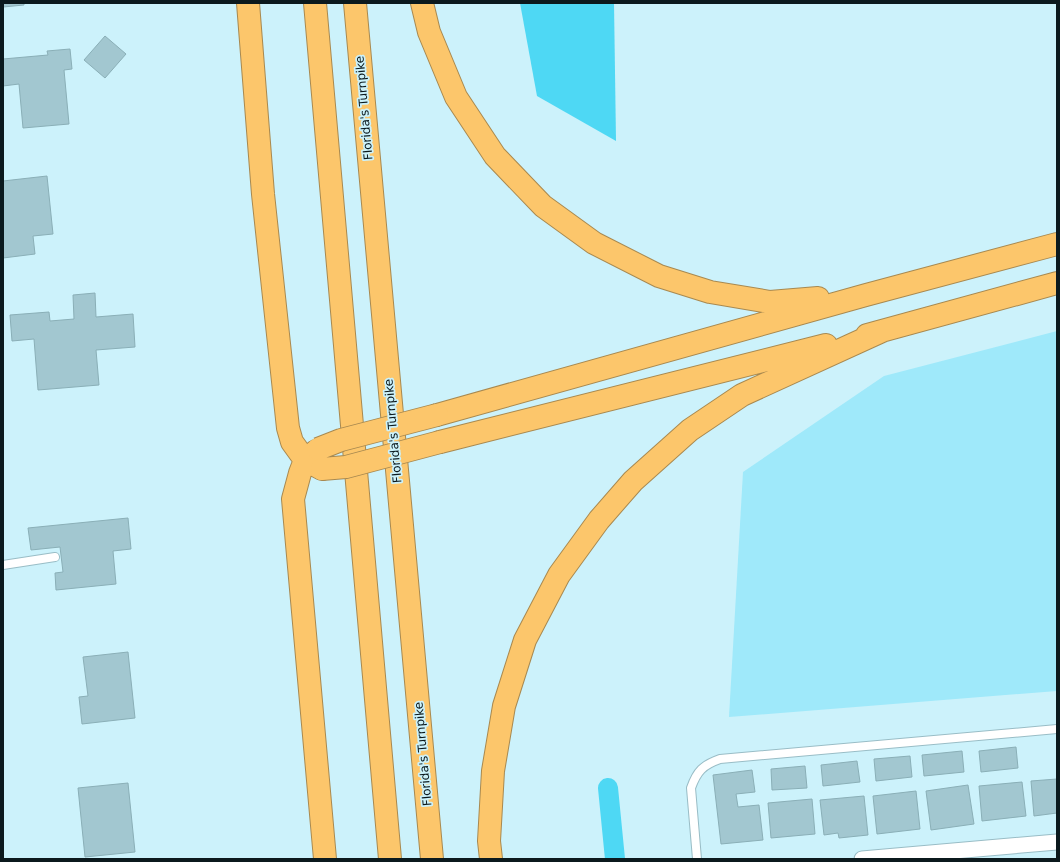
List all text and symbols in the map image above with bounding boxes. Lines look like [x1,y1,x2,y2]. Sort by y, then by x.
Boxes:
street label: Florida's Turnpike [352,55,376,161]
street label: Florida's Turnpike [381,378,405,484]
street label: Florida's Turnpike [411,701,435,807]

